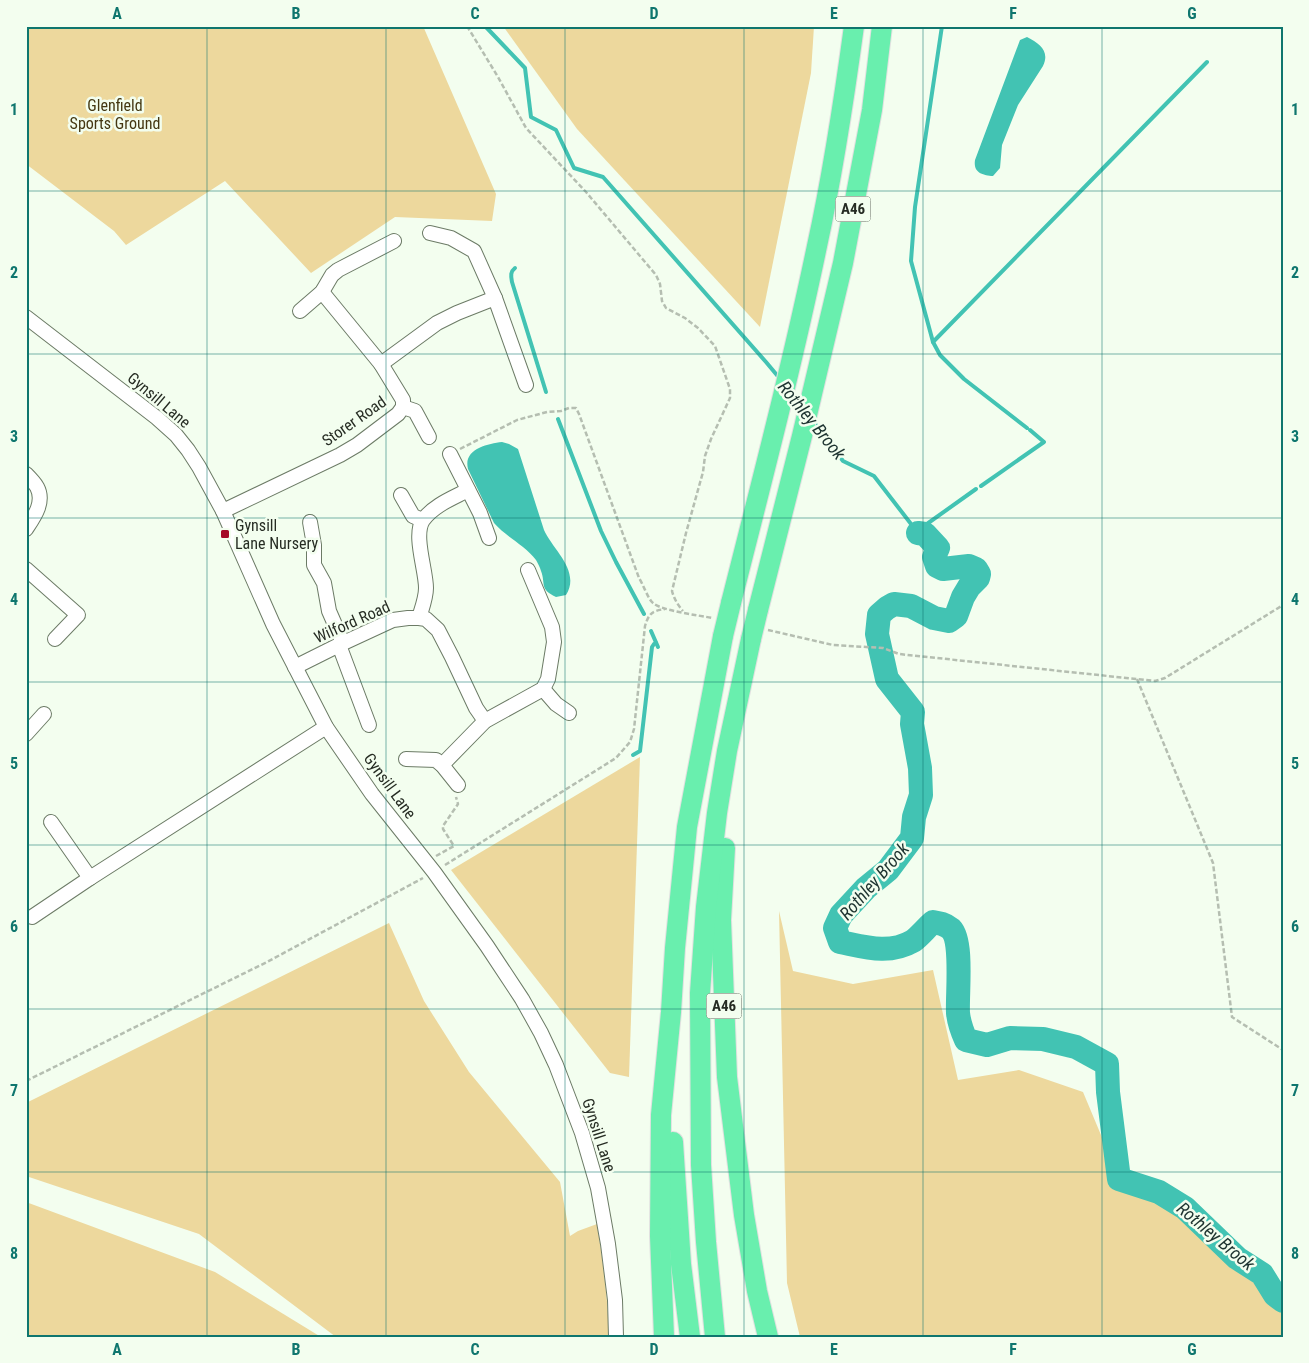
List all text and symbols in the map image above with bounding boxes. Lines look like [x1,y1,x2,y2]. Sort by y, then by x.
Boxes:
text: A [112,4,122,23]
text: B [292,4,301,23]
text: C [470,4,480,23]
text: D [649,4,659,23]
text: E [830,4,838,23]
text: F [1009,4,1017,23]
text: G [1187,4,1197,23]
park label: Glenfield Sports Ground [70,96,160,133]
text: 1 [10,100,18,119]
text: 1 [1291,100,1299,119]
road number: A46 [836,196,870,222]
text: 2 [10,263,18,282]
text: 2 [1291,263,1299,282]
street label: Gynsill Lane [124,368,194,432]
water label: Rothley Brook [774,376,851,464]
street label: Storer Road [318,392,390,450]
text: 3 [10,427,18,446]
text: 3 [1291,427,1299,446]
place label: Gynsill Lane Nursery [235,516,319,553]
marker: Gynsill Lane Nursery [219,528,231,540]
text: 4 [10,590,18,609]
text: 4 [1291,590,1299,609]
street label: Wilford Road [311,597,393,647]
street label: Gynsill Lane [360,750,420,822]
text: 5 [10,754,18,773]
text: 5 [1291,754,1299,773]
water label: Rothley Brook [835,837,914,924]
text: 6 [10,917,18,936]
text: 6 [1291,917,1299,936]
road number: A46 [706,994,742,1018]
text: 7 [10,1081,18,1100]
text: 7 [1291,1081,1299,1100]
street label: Gynsill Lane [578,1096,620,1174]
water label: Rothley Brook [1173,1197,1260,1275]
text: 8 [10,1244,18,1263]
text: 8 [1291,1244,1299,1263]
text: A [112,1340,122,1359]
text: B [292,1340,301,1359]
text: C [470,1340,480,1359]
text: D [649,1340,659,1359]
text: E [830,1340,838,1359]
text: F [1009,1340,1017,1359]
text: G [1187,1340,1197,1359]

